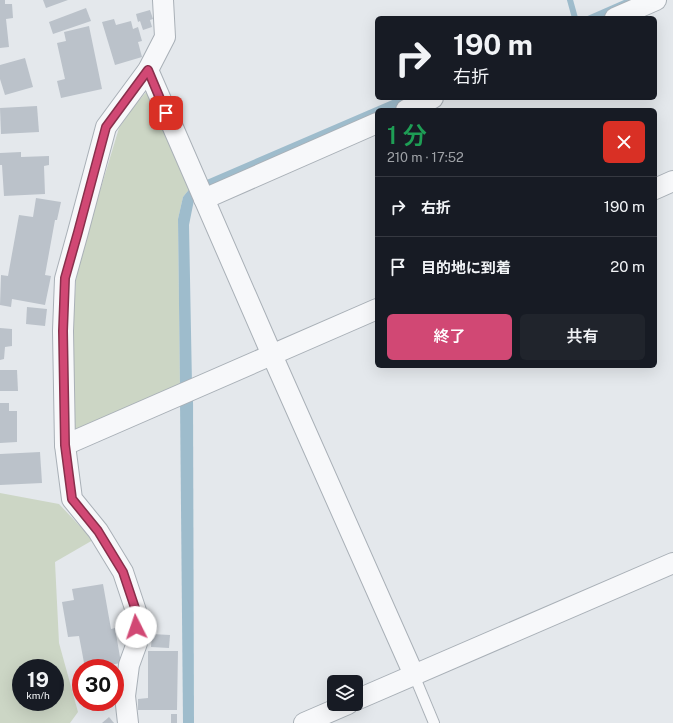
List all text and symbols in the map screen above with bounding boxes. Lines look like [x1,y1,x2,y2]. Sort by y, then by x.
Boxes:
text: 190 m [453,28,533,61]
icon: right [387,32,439,84]
text: 右折 [453,66,489,87]
pin [149,96,183,130]
icon: arrive [155,102,177,124]
text: 1 分 [387,121,427,149]
button: close [603,121,645,163]
text: 210 m · 17:52 [387,150,464,165]
icon: right [387,196,409,218]
text: 190 m [604,198,645,215]
text: 右折 [421,199,451,216]
icon: arrive [387,256,409,278]
text: 20 m [610,258,645,275]
text: 目的地に到着 [421,259,511,276]
button: 終了 [387,314,512,360]
button: 共有 [520,314,645,360]
position arrow [115,606,157,648]
speed limit sign: 30 [72,659,124,711]
text: 19 [27,668,49,692]
map controls [327,675,363,711]
button: layers [327,675,363,711]
text: km/h [26,689,50,701]

